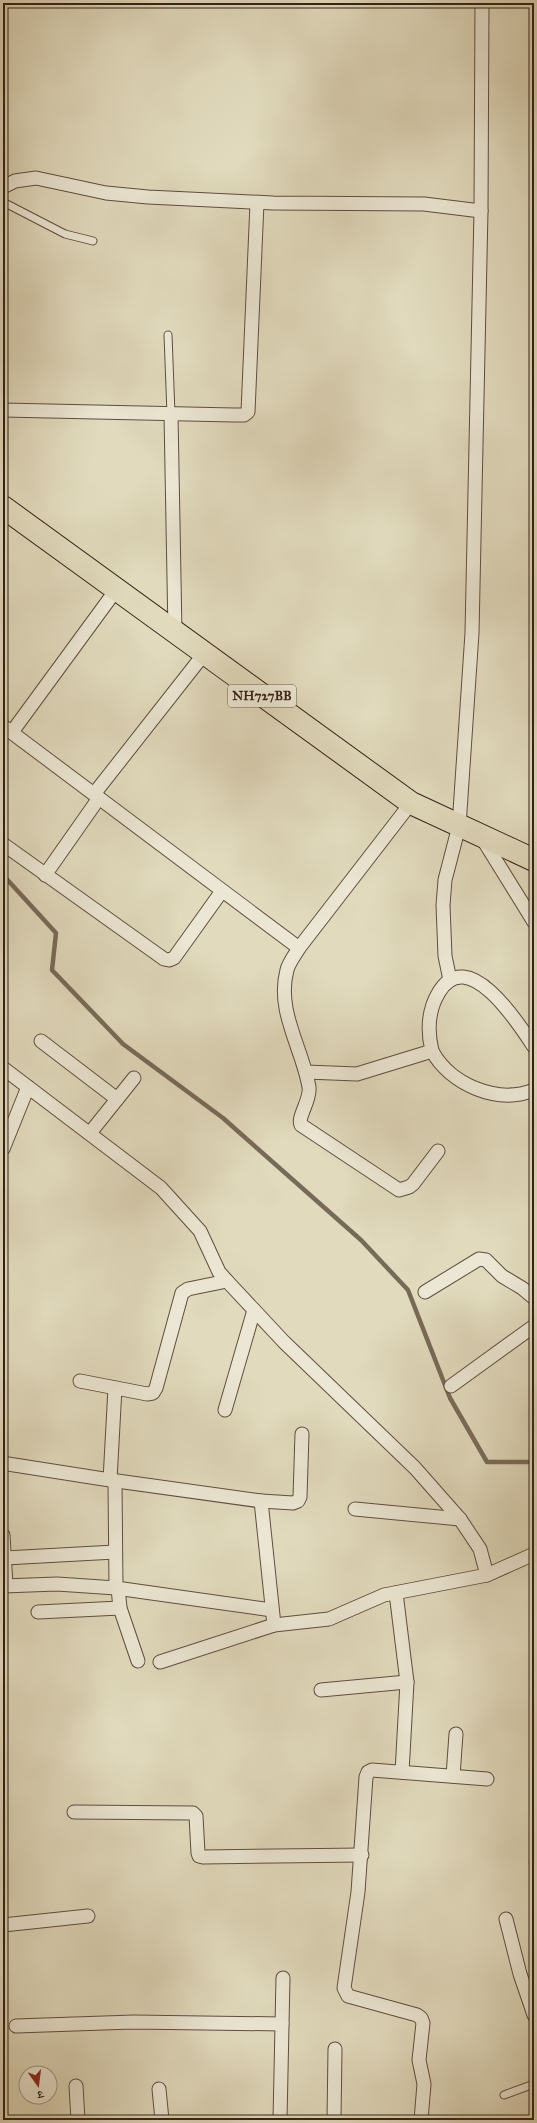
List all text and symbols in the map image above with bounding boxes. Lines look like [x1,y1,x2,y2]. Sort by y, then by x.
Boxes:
road number: NH727BB [228,685,296,707]
north arrow [18,2065,58,2105]
text: उ [35,2087,46,2102]

